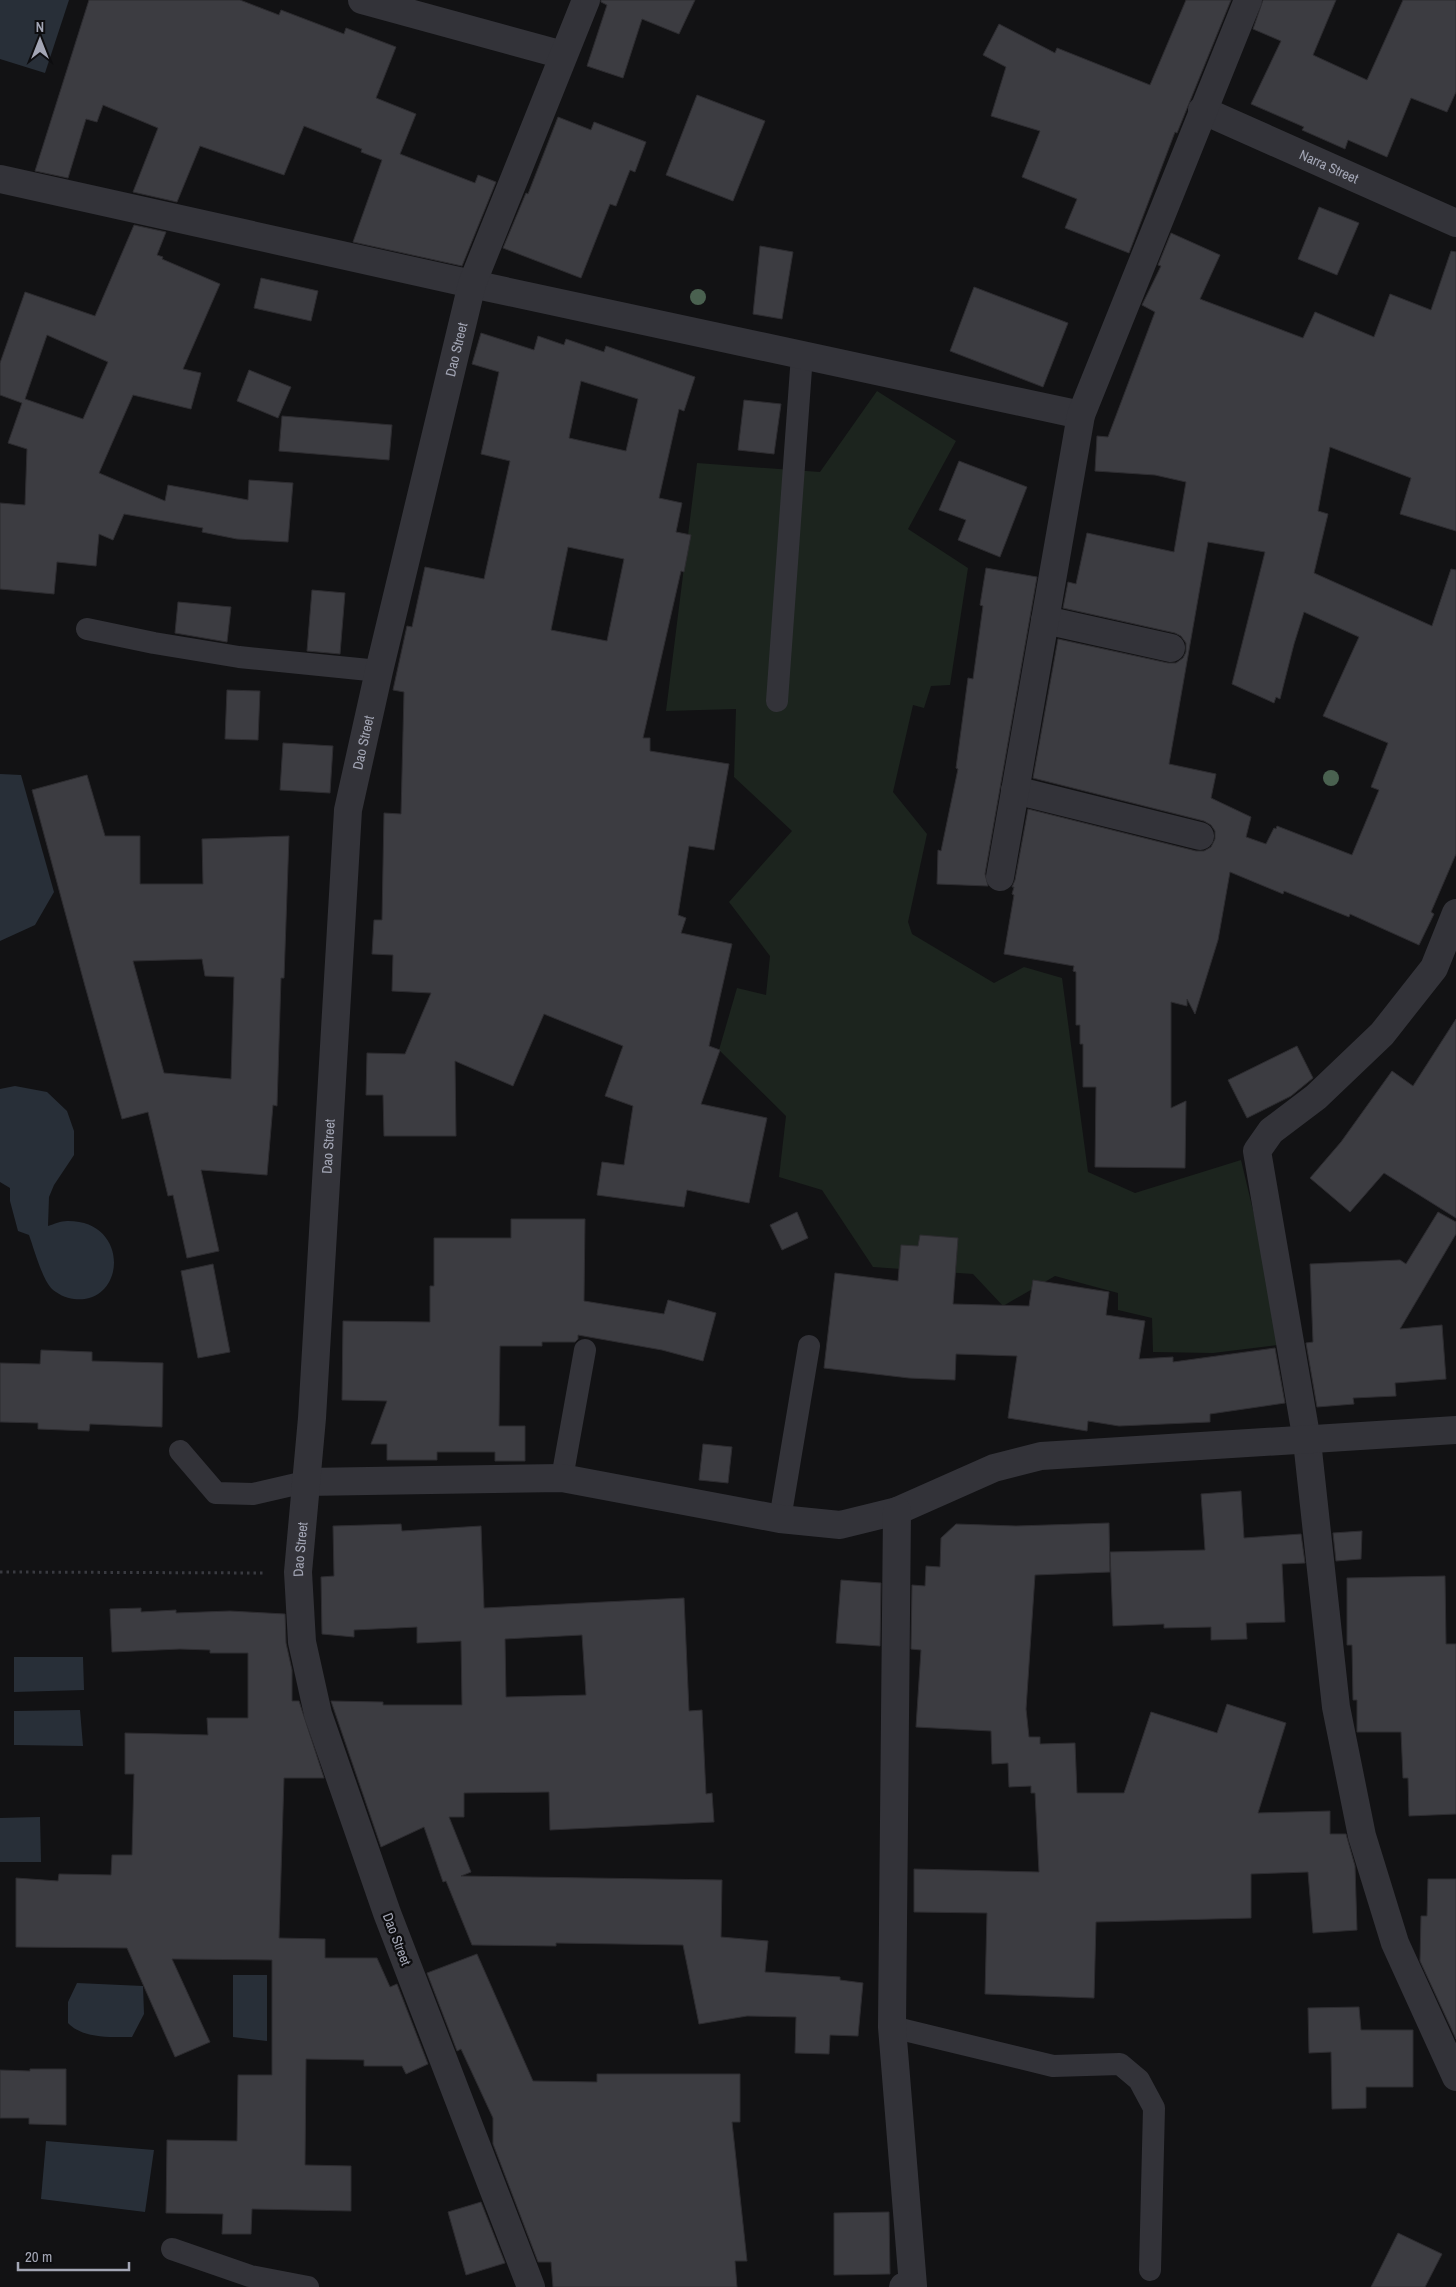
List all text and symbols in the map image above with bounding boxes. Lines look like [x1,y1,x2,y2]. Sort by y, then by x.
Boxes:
north arrow [15,15,65,65]
text: N [36,18,44,36]
street label: Narra Street [1297,146,1361,187]
street label: Dao Street [441,321,471,378]
street label: Dao Street [348,714,378,771]
street label: Dao Street [317,1118,339,1174]
street label: Dao Street [289,1521,312,1577]
street label: Dao Street [379,1910,415,1968]
scale bar [18,2240,129,2272]
text: 20 m [25,2246,52,2267]

